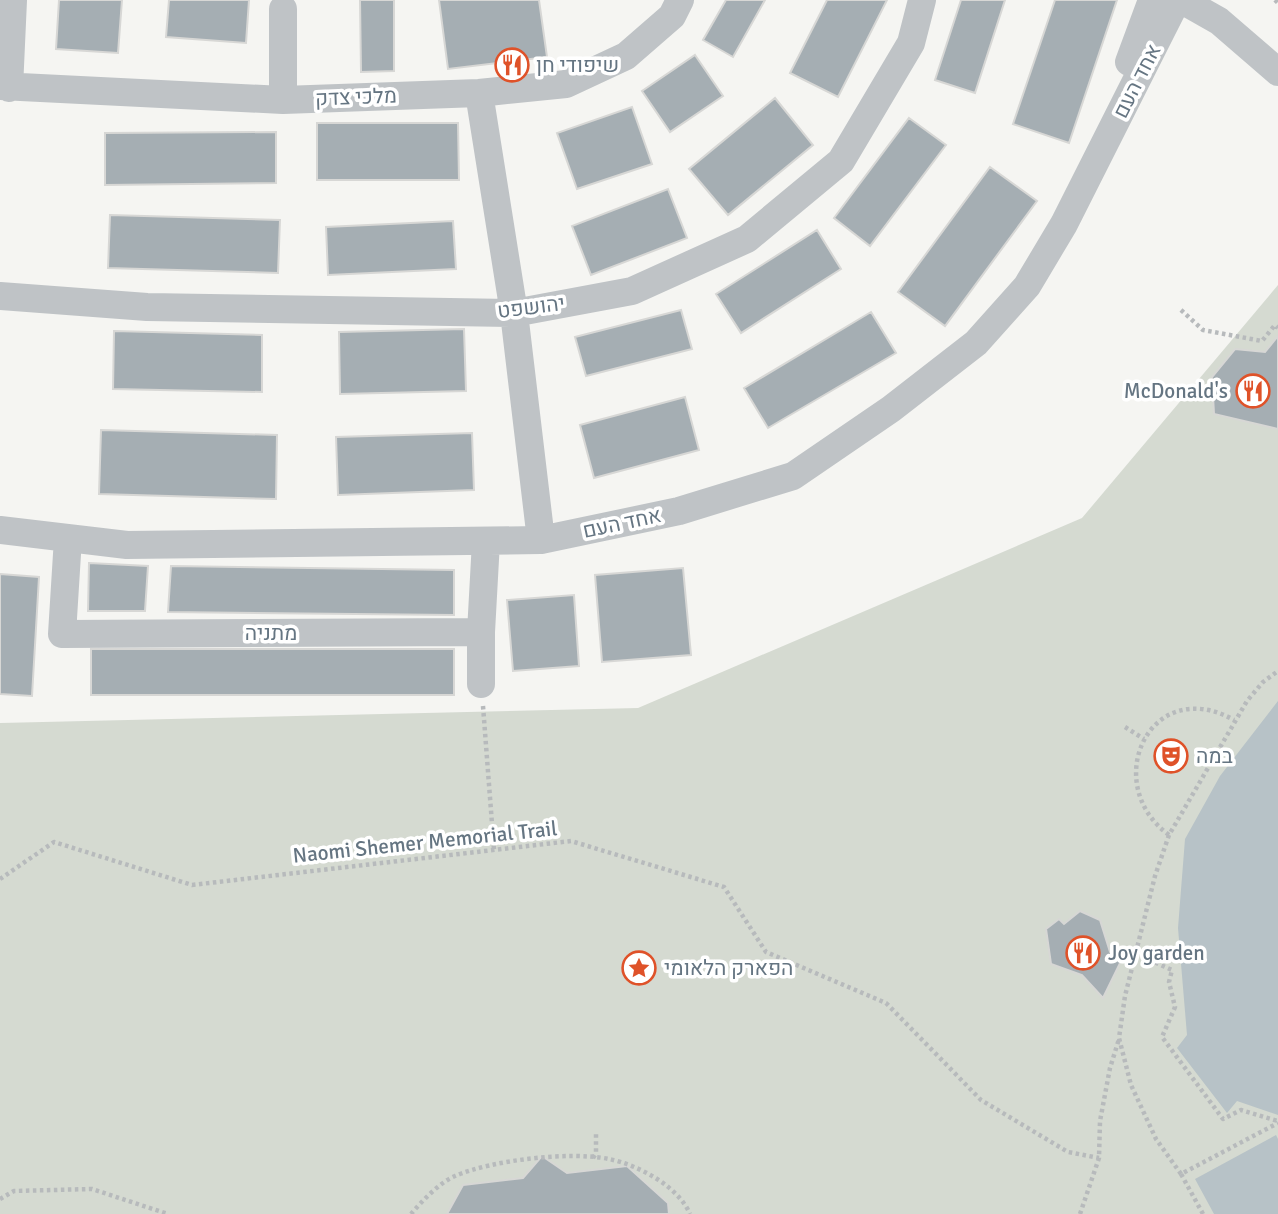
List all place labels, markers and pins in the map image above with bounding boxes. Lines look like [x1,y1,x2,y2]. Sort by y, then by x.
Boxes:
restaurant icon: שיפודי חן [493,46,531,84]
place label: שיפודי חן [536,52,619,78]
restaurant icon: McDonald's [1234,372,1272,410]
place label: McDonald's [1124,378,1228,404]
theatre icon: במה [1152,737,1190,775]
place label: במה [1196,743,1233,769]
restaurant icon: Joy garden [1064,934,1102,972]
place label: Joy garden [1108,940,1205,966]
place icon: הפארק הלאומי [620,949,658,987]
place label: הפארק הלאומי [664,955,793,981]

